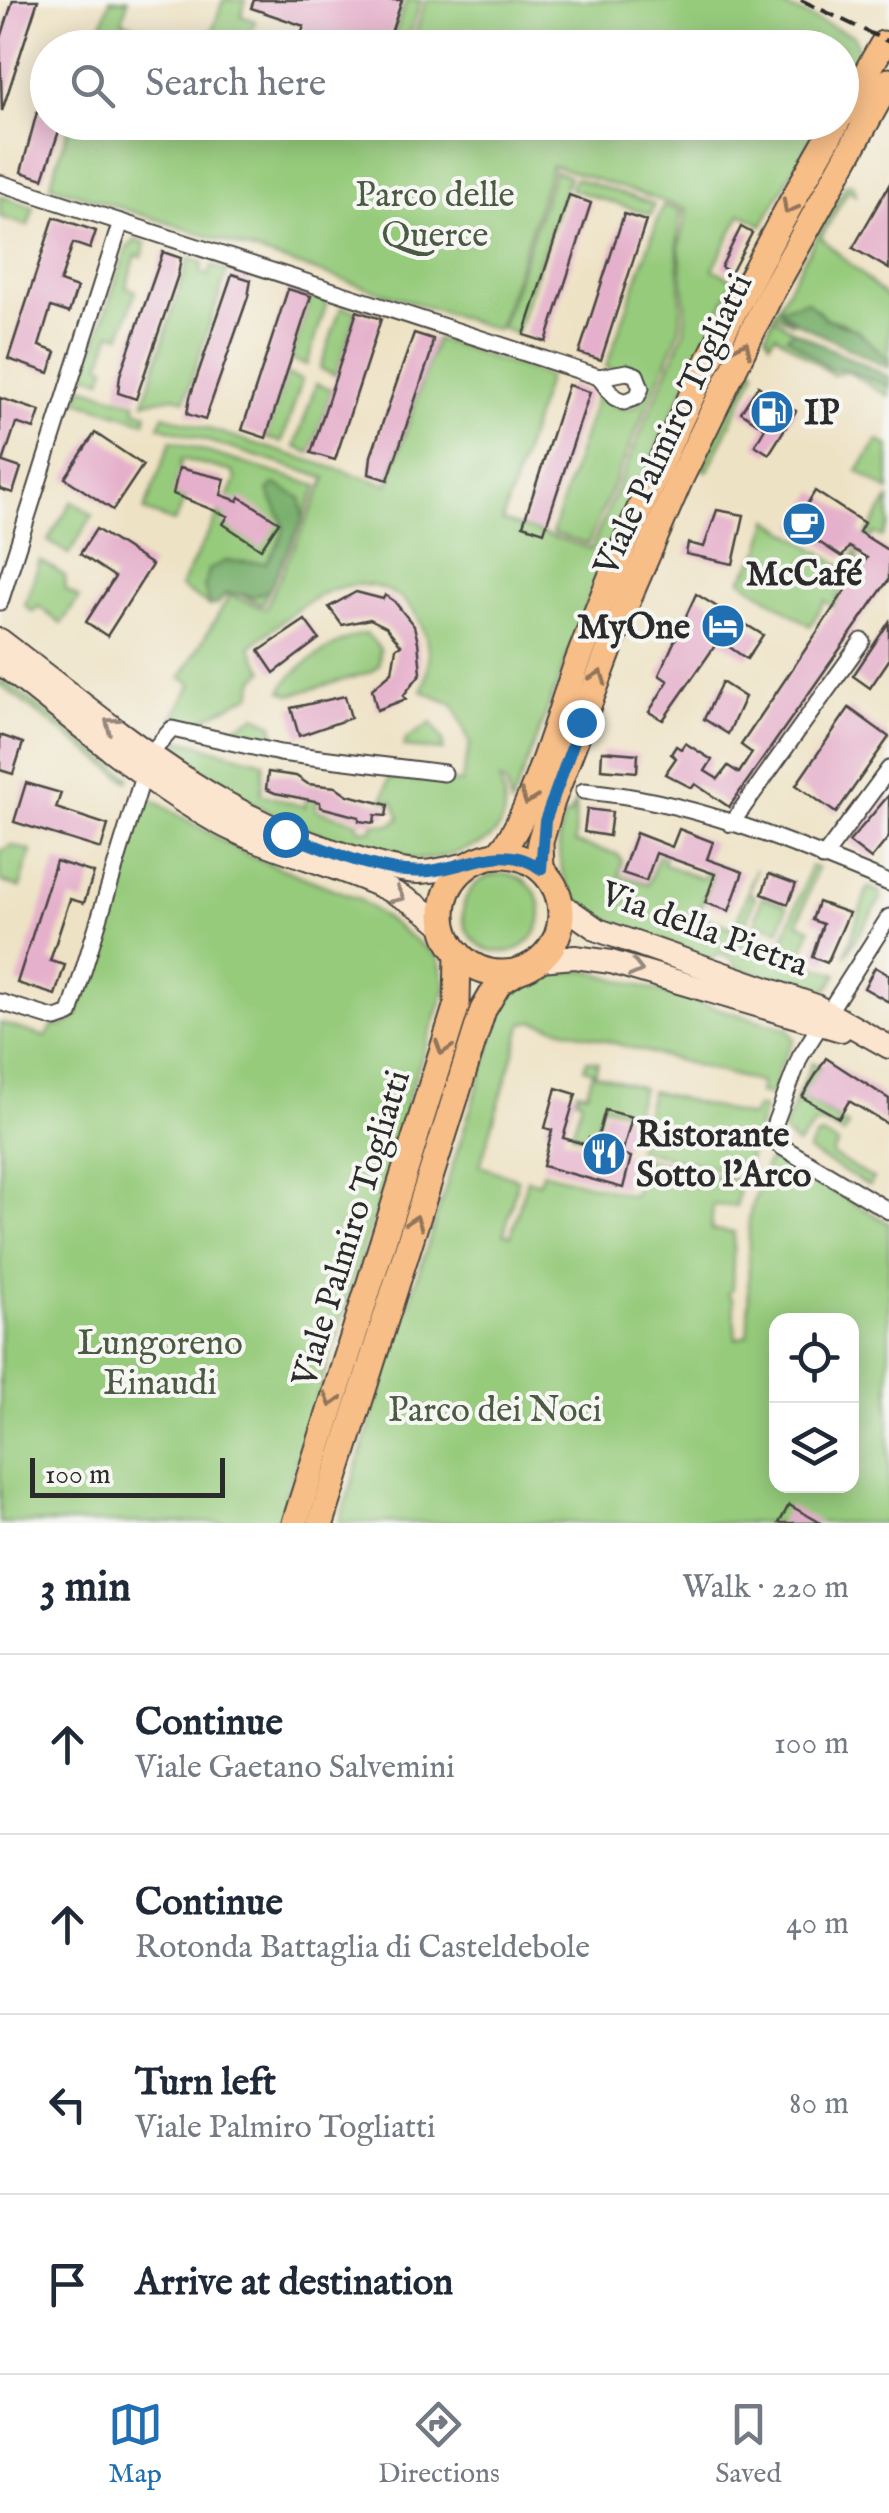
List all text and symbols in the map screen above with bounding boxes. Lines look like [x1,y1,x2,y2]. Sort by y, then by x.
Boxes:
search box [30,30,859,140]
icon: search [65,58,120,113]
text: Search here [145,61,326,109]
park label: Parco delle Querce [355,174,515,259]
one-way arrow [782,197,802,215]
street label: Viale Palmiro Togliatti [584,267,764,584]
one-way arrow [732,340,751,358]
fuel station icon: IP [749,389,795,435]
place label: IP [804,392,840,437]
cafe icon: McCafé [781,501,827,547]
place label: McCafé [746,553,862,598]
hotel icon: MyOne [700,603,746,649]
place label: MyOne [577,606,690,651]
one-way arrow [587,669,607,686]
route end [559,700,605,746]
one-way arrow [104,718,122,735]
one-way arrow [519,789,540,806]
route start [263,812,309,858]
street label: Via della Pietra [593,872,815,989]
one-way arrow [388,884,406,904]
one-way arrow [627,957,644,978]
one-way arrow [434,1038,455,1055]
street label: Viale Palmiro Togliatti [283,1065,422,1393]
place label: Ristorante Sotto l'Arco [636,1114,812,1199]
restaurant icon: Ristorante Sotto l'Arco [581,1131,627,1177]
one-way arrow [404,1215,424,1232]
map controls [769,1313,859,1493]
button: locate [769,1313,859,1403]
park label: Lungoreno Einaudi [77,1322,243,1407]
park label: Parco dei Noci [388,1389,602,1434]
one-way arrow [323,1391,344,1408]
button: layers [769,1403,859,1493]
scale bar [30,1453,225,1498]
text: 100 m [45,1458,111,1493]
text: 3 min [40,1562,131,1615]
text: Walk · 220 m [682,1568,849,1609]
text: Continue [135,1700,283,1748]
icon: ahead [40,1717,95,1772]
text: 100 m [774,1724,849,1765]
text: Viale Gaetano Salvemini [135,1748,455,1789]
text: Continue [135,1880,283,1928]
icon: ahead [40,1897,95,1952]
text: 40 m [786,1904,849,1945]
text: Rotonda Battaglia di Casteldebole [135,1928,590,1969]
text: Turn left [135,2060,276,2108]
icon: left [40,2077,95,2132]
text: 80 m [789,2084,849,2125]
text: Viale Palmiro Togliatti [135,2108,435,2149]
icon: arrive [40,2257,95,2312]
text: Arrive at destination [135,2260,453,2308]
tab: Map [108,2397,163,2492]
tab: Directions [378,2397,500,2492]
tab: Saved [715,2397,781,2492]

